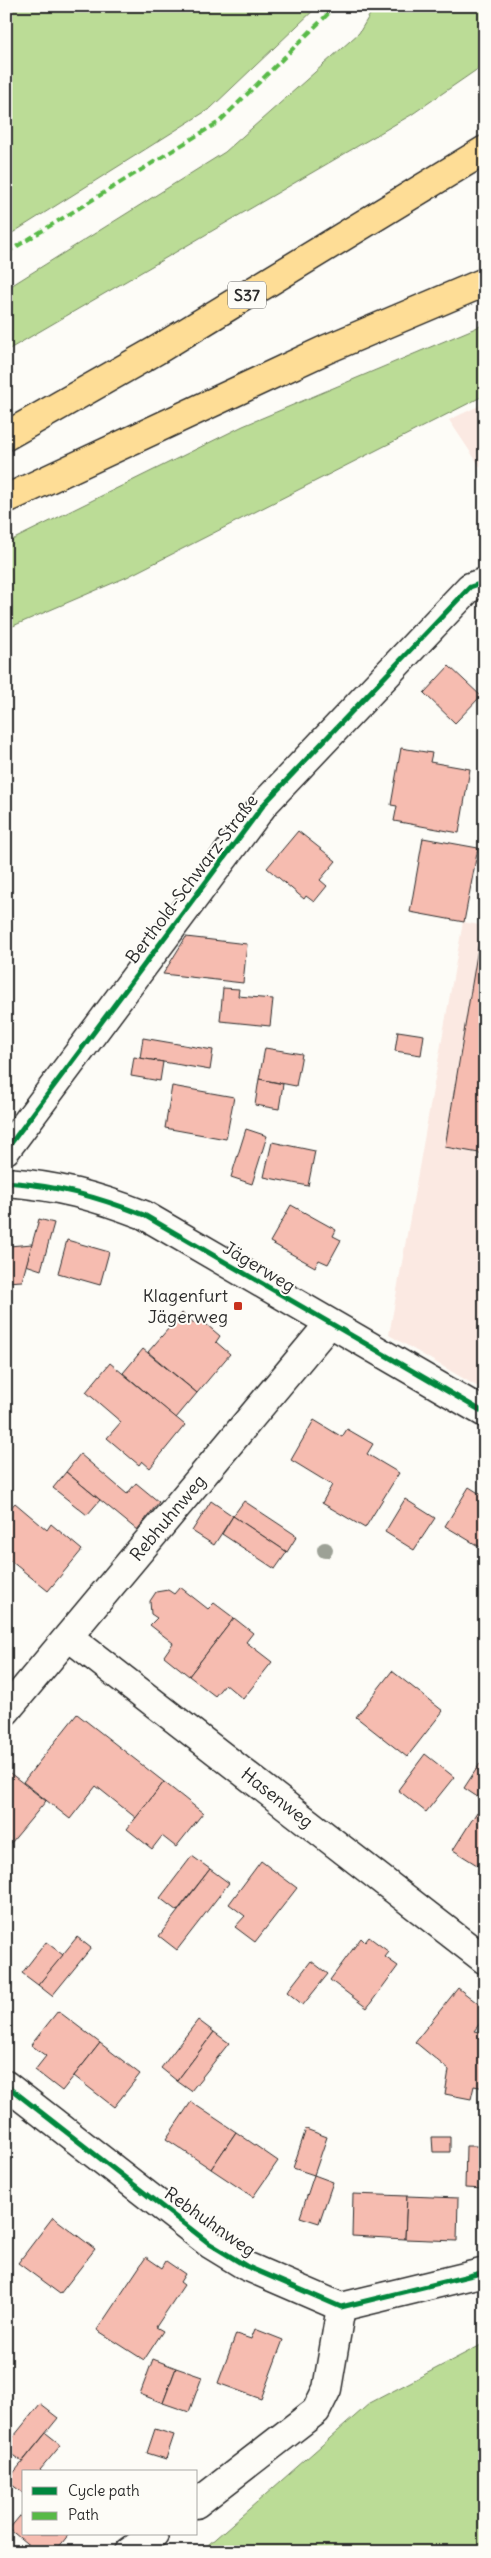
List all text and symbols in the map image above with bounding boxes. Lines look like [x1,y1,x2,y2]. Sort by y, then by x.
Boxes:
road number: S37 [228,282,266,308]
street label: Berthold-Schwarz-Straße [120,790,263,968]
street label: Jägerweg [219,1236,300,1297]
place label: Klagenfurt Jägerweg [143,1284,228,1328]
marker: Klagenfurt Jägerweg [232,1300,244,1312]
street label: Rebhuhnweg [125,1470,211,1566]
street label: Hasenweg [237,1762,318,1833]
street label: Rebhuhnweg [160,2182,260,2261]
legend [22,2470,198,2536]
text: Cycle path [68,2481,140,2500]
text: Path [68,2505,99,2524]

